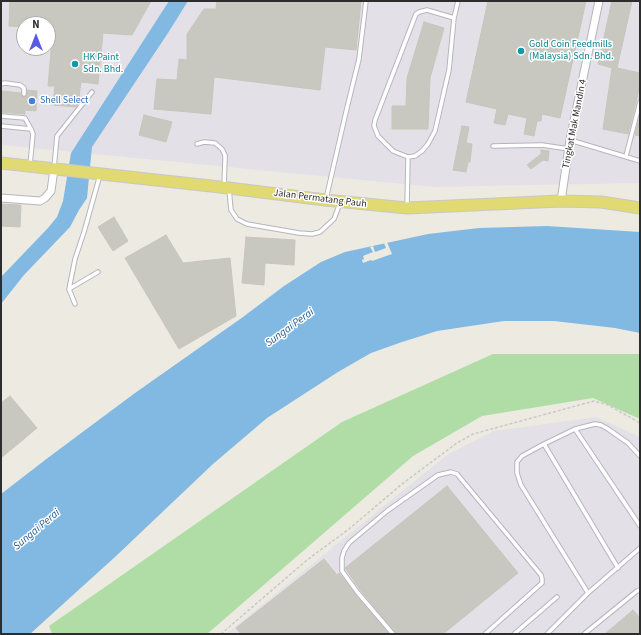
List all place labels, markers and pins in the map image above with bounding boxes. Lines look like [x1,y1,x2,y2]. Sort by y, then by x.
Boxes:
place label: Gold Coin Feedmills (Malaysia) Sdn. Bhd. [529,39,614,62]
marker: Gold Coin Feedmills (Malaysia) Sdn. Bhd. [516,46,526,56]
place label: HK Paint Sdn. Bhd. [83,52,123,76]
marker: HK Paint Sdn. Bhd. [70,59,80,69]
place label: Shell Select [40,95,88,107]
marker: Shell Select [27,96,37,106]

